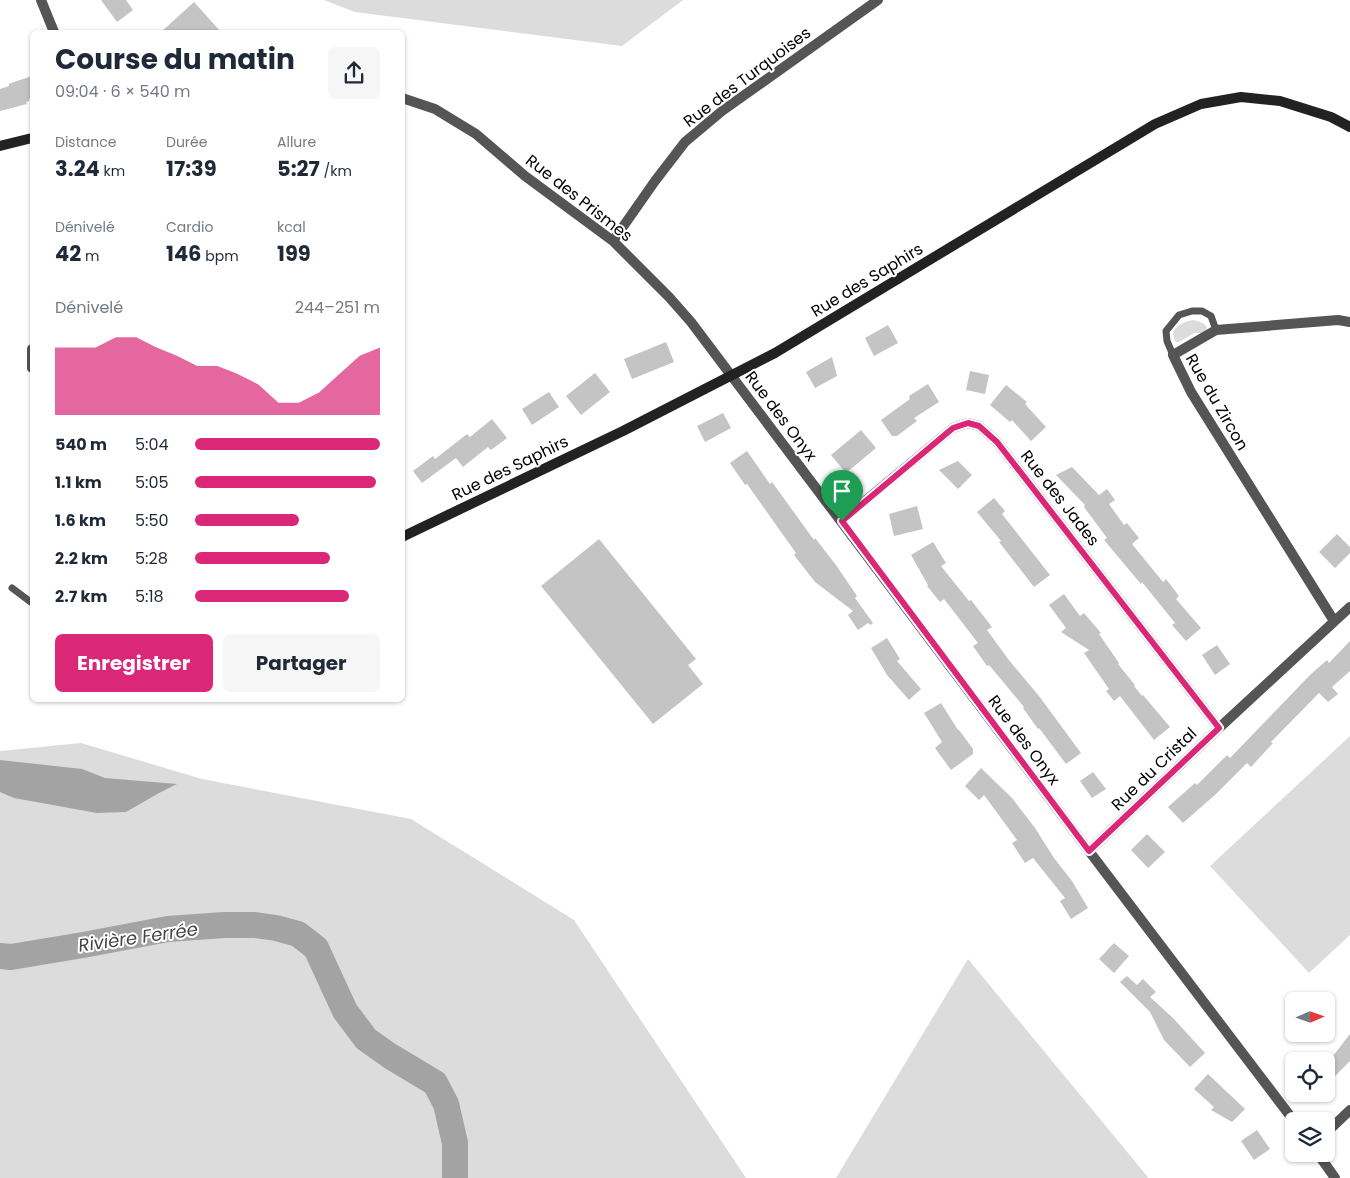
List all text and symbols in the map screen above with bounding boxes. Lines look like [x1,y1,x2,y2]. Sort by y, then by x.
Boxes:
street label: Rue des Turquoises [678,21,816,133]
text: Course du matin [55,40,295,79]
button: share [328,47,380,99]
text: 09:04 · 6 × 540 m [55,80,191,103]
text: Distance [55,132,116,152]
text: Durée [166,132,207,152]
text: Allure [277,132,316,152]
street label: Rue des Prismes [521,149,637,247]
text: 3.24 [55,154,100,183]
text: 17:39 [166,154,217,183]
text: 5:27 [277,154,320,183]
text: km [100,161,125,181]
text: /km [320,161,352,181]
text: Dénivelé [55,217,115,237]
text: Cardio [166,217,213,237]
text: kcal [277,217,306,237]
street label: Rue des Saphirs [807,237,927,323]
text: 42 [55,239,81,268]
text: 146 [166,239,202,268]
text: 199 [277,239,311,268]
text: m [81,246,99,266]
text: bpm [202,246,239,266]
text: Dénivelé [55,296,123,319]
text: 244–251 m [295,296,380,319]
street label: Rue du Zircon [1180,349,1254,455]
street label: Rue des Onyx [740,366,823,466]
street label: Rue des Saphirs [448,430,572,506]
text: 540 m [55,433,107,456]
text: 5:04 [135,433,169,456]
street label: Rue des Jades [1015,445,1105,551]
pin [821,470,863,521]
text: 1.1 km [55,471,102,494]
text: 5:05 [135,471,169,494]
icon: arrive [828,477,856,505]
text: 1.6 km [55,509,106,532]
text: 5:50 [135,509,169,532]
text: 2.2 km [55,547,108,570]
text: 5:28 [135,547,168,570]
text: 2.7 km [55,585,107,608]
text: 5:18 [135,585,164,608]
button: Enregistrer [55,634,213,692]
button: Partager [223,634,380,692]
street label: Rue des Onyx [983,690,1066,790]
street label: Rue du Cristal [1106,722,1202,816]
water label: Rivière Ferrée [77,916,199,958]
north arrow [1285,992,1335,1042]
map controls [1285,992,1335,1162]
button: locate [1285,1052,1335,1102]
button: layers [1285,1112,1335,1162]

